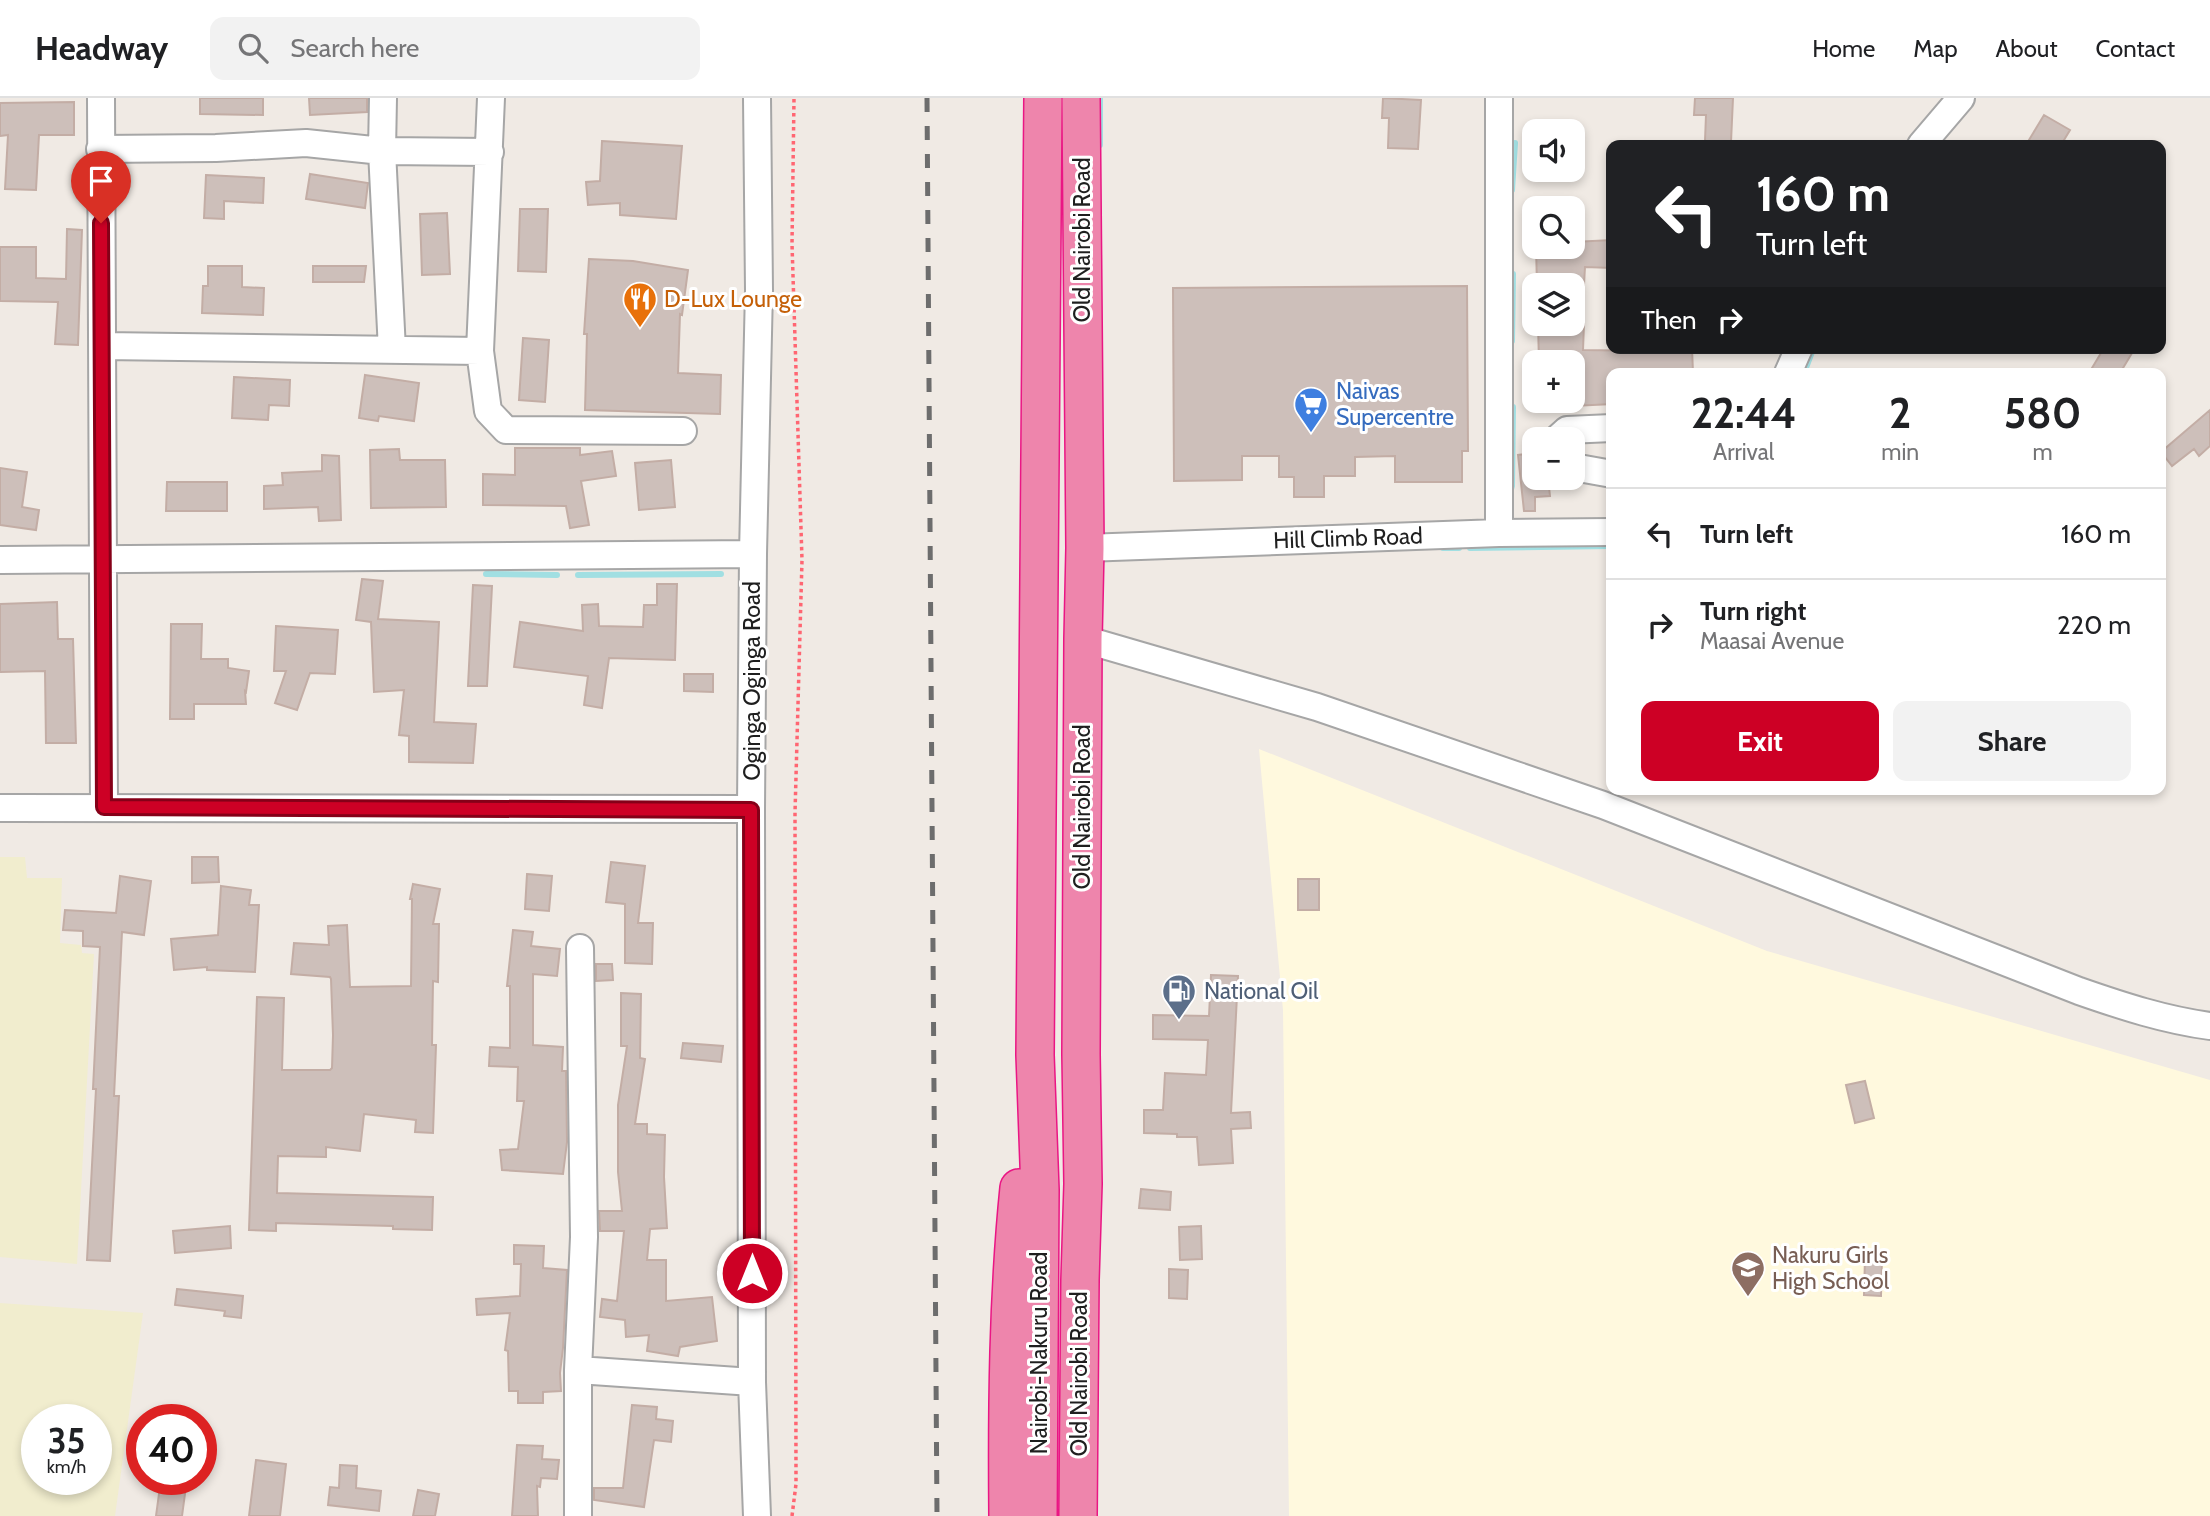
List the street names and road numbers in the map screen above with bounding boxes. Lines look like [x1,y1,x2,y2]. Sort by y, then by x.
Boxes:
street label: Old Nairobi Road [1068,157,1096,323]
street label: Hill Climb Road [1273,521,1423,555]
street label: Oginga Oginga Road [738,581,766,781]
street label: Old Nairobi Road [1068,724,1096,890]
street label: Nairobi-Nakuru Road [1025,1252,1053,1454]
street label: Old Nairobi Road [1065,1291,1093,1457]

